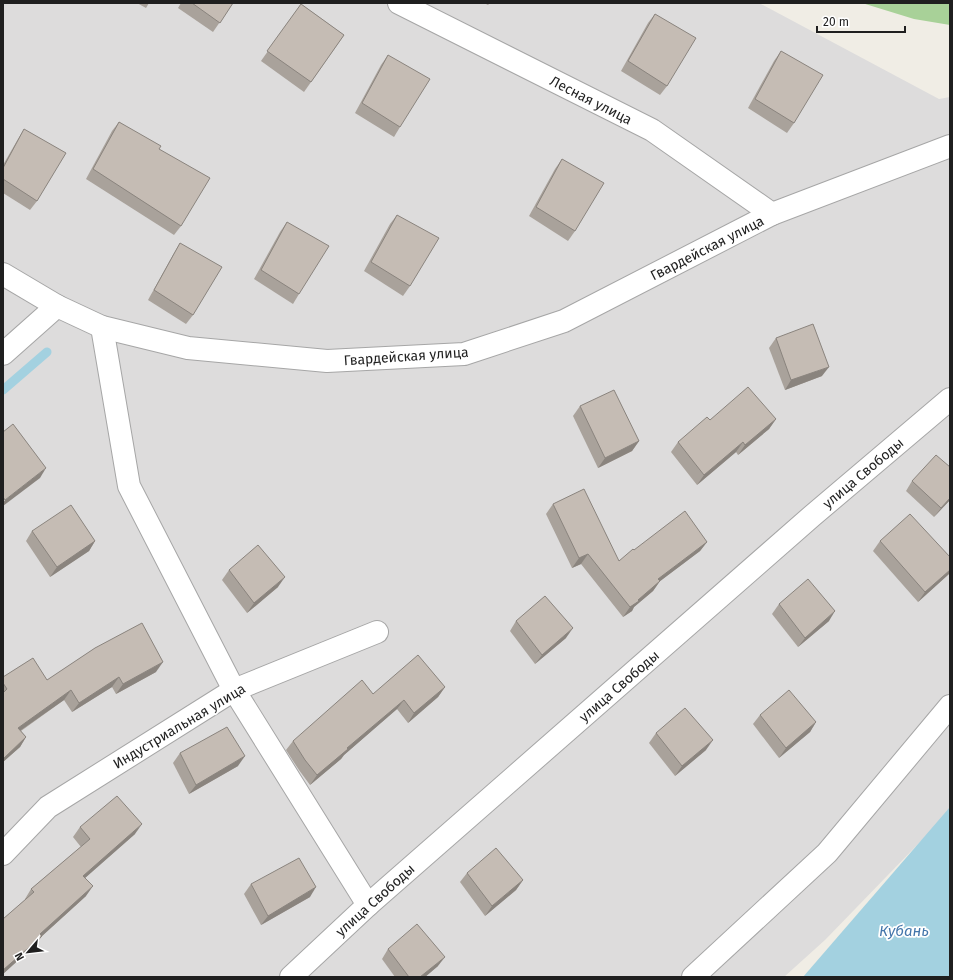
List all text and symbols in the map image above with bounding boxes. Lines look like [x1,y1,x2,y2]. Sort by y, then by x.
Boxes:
scale bar [817,8,905,34]
text: 20 m [823,15,849,29]
street label: Лесная улица [547,72,635,128]
street label: Гвардейская улица [648,212,767,284]
street label: Гвардейская улица [343,344,469,369]
street label: улица Свободы [819,435,907,512]
street label: улица Свободы [576,647,663,726]
street label: Индустриальная улица [110,680,249,773]
street label: улица Свободы [332,860,418,940]
water label: Кубань [879,922,929,940]
north arrow [8,932,48,972]
text: N [12,950,27,963]

